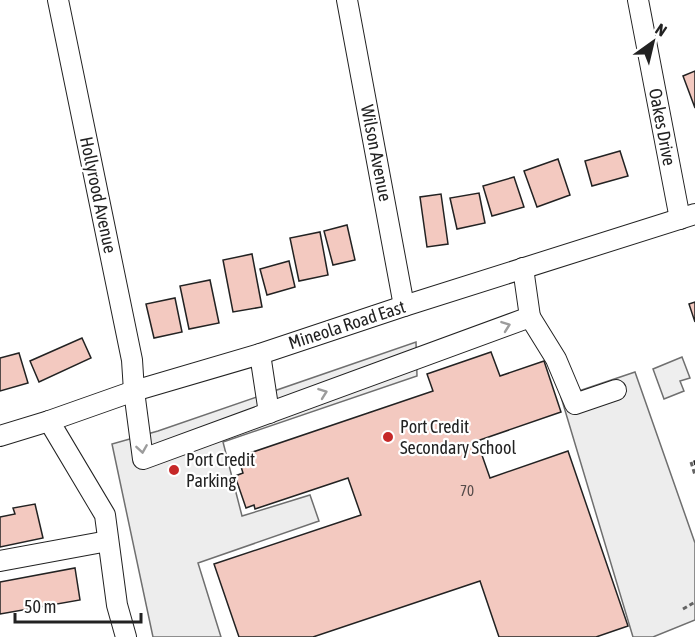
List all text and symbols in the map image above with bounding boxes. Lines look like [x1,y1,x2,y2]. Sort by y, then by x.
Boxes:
north arrow [623,12,683,72]
text: N [652,19,670,40]
street label: Oakes Drive [645,86,680,167]
street label: Wilson Avenue [357,103,396,203]
street label: Hollyrood Avenue [76,135,121,255]
street label: Mineola Road East [286,296,408,353]
one-way arrow [501,320,511,333]
one-way arrow [317,388,328,400]
place label: Port Credit Secondary School [400,416,516,458]
marker: Port Credit Secondary School [381,430,395,444]
one-way arrow [135,444,148,454]
place label: Port Credit Parking [186,449,255,491]
marker: Port Credit Parking [167,463,181,477]
house number: 70 [460,482,474,499]
scale bar [15,586,141,624]
text: 50 m [24,596,56,617]

